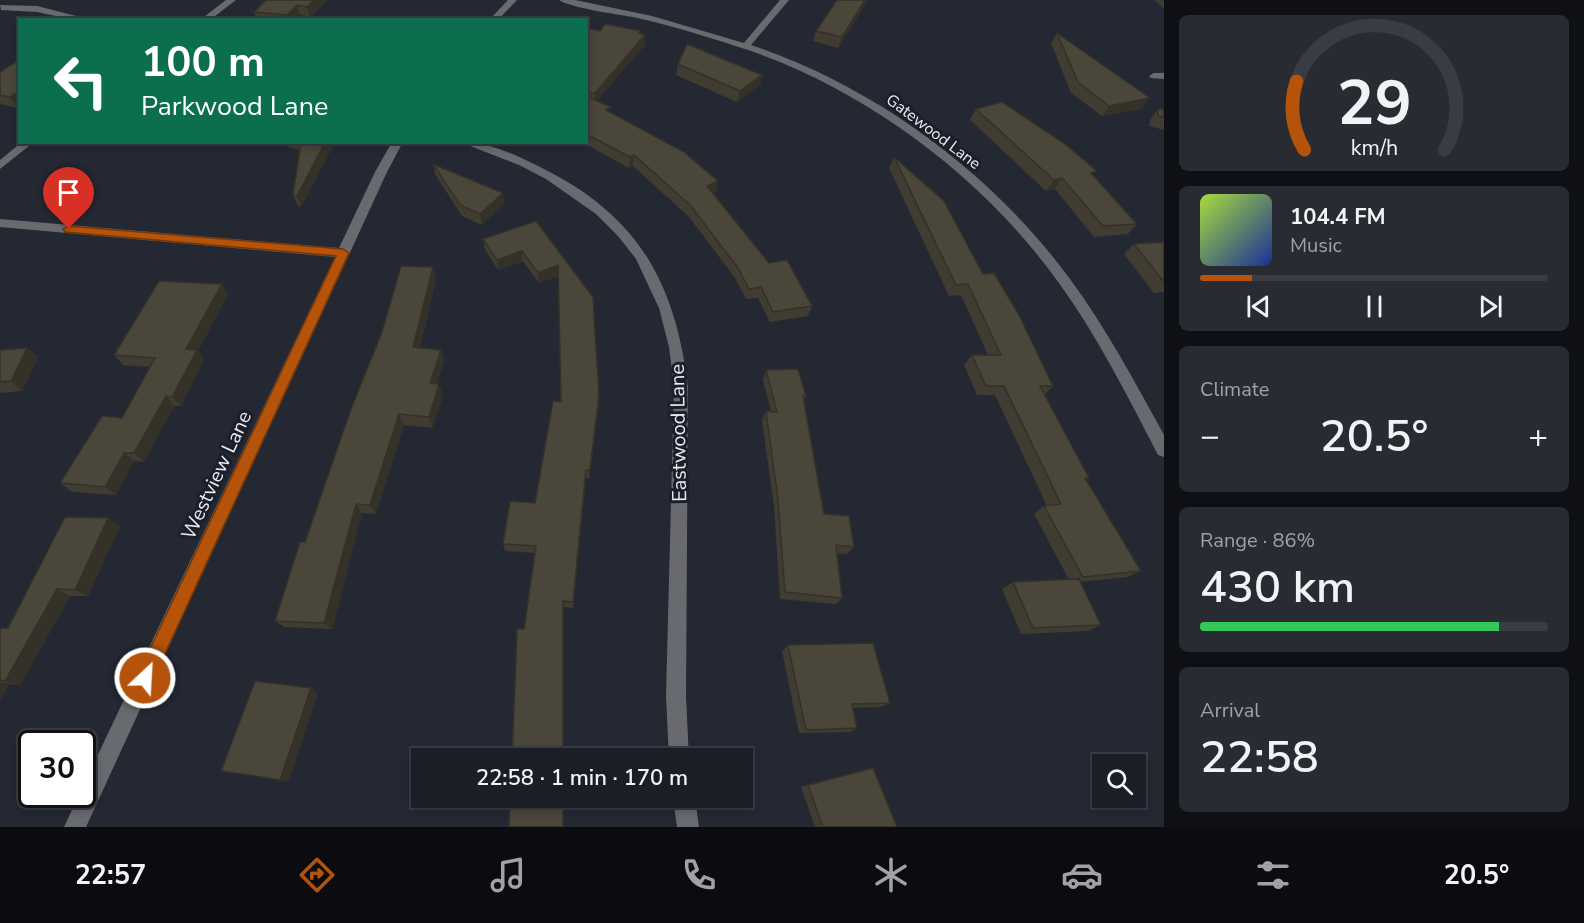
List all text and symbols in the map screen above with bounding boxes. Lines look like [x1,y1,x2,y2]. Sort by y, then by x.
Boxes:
text: 100 m [141,34,265,91]
icon: left [42,42,120,120]
text: 29 [1337,61,1411,146]
text: Parkwood Lane [141,88,328,125]
street label: Gatewood Lane [882,89,985,175]
text: km/h [1350,133,1398,163]
pin [43,167,94,229]
icon: arrive [52,176,85,209]
text: 104.4 FM [1290,202,1386,232]
text: Music [1290,232,1342,259]
icon: previous [1242,290,1275,323]
icon: pause [1358,290,1391,323]
icon: next [1474,290,1507,323]
street label: Eastwood Lane [664,364,693,502]
text: Climate [1200,376,1269,403]
text: 20.5° [1320,406,1428,467]
street label: Westview Lane [175,407,258,544]
text: − [1200,414,1220,459]
text: + [1528,414,1548,459]
text: Range · 86% [1200,527,1315,554]
text: 430 km [1200,557,1355,618]
position arrow [113,646,177,710]
text: Arrival [1200,697,1260,724]
text: 22:58 [1200,727,1319,788]
speed limit sign: 30 [18,730,96,808]
map controls [1092,754,1146,808]
button: search [1092,754,1146,808]
text: 22:58 · 1 min · 170 m [476,763,688,793]
icon: directions [296,854,338,896]
icon: music [487,854,529,896]
icon: phone [678,854,720,896]
icon: climate [870,854,912,896]
icon: car [1061,854,1103,896]
icon: filters [1252,854,1294,896]
text: 22:57 [75,857,146,894]
text: 20.5° [1444,857,1509,894]

